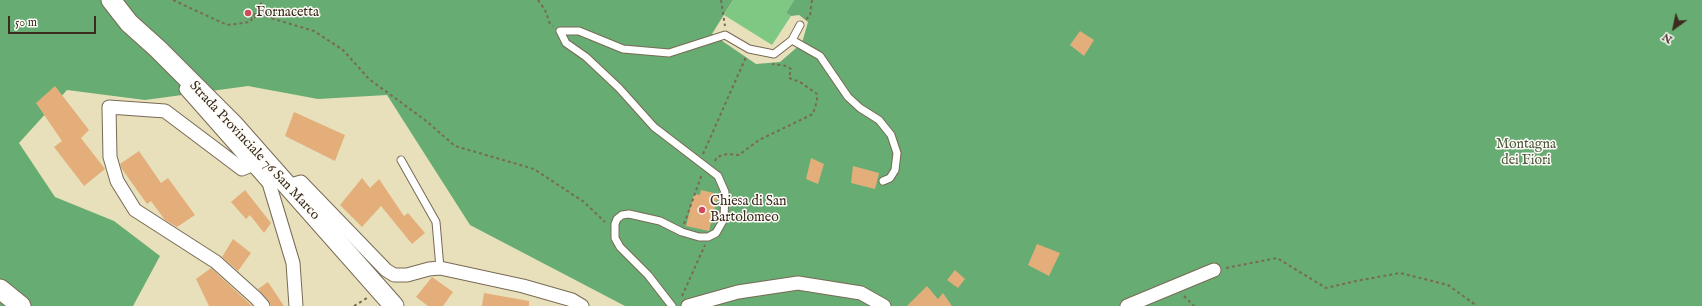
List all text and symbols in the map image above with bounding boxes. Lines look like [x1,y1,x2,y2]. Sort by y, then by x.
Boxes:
place label: Fornacetta [256,5,319,21]
scale bar [10,8,98,34]
marker: Fornacetta [243,8,253,18]
north arrow [1654,8,1694,48]
text: 50 m [15,15,37,30]
text: N [1660,30,1675,47]
street label: Strada Provinciale 76 San Marco [185,78,323,224]
park label: Montagna dei Fiori [1496,137,1556,170]
place label: Chiesa di San Bartolomeo [710,194,787,226]
marker: Chiesa di San Bartolomeo [697,205,707,215]

